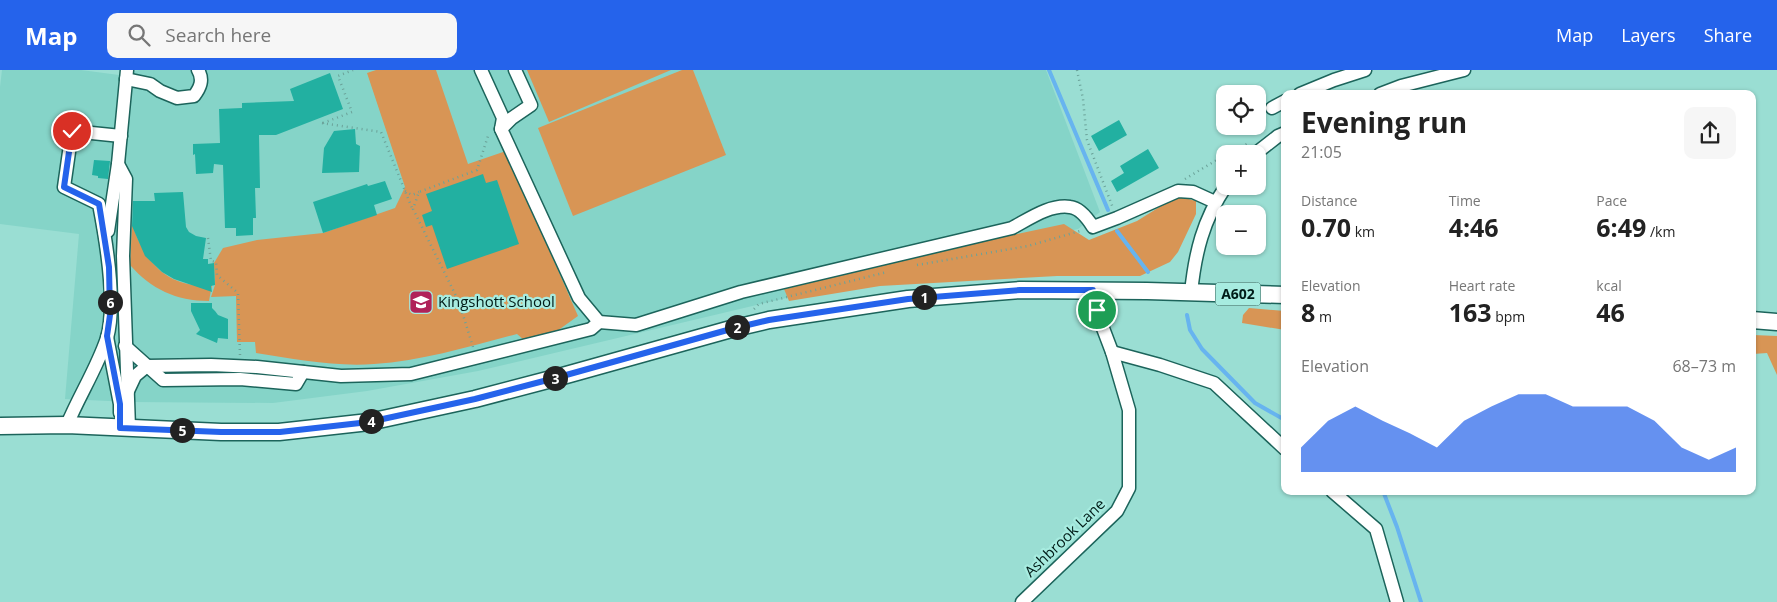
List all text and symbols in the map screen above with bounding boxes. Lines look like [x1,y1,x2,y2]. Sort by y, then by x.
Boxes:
search box [107,13,457,58]
text: Map [25,19,77,52]
icon: search [125,21,153,49]
text: Search here [165,22,271,48]
text: Map [1556,23,1593,47]
text: Layers [1621,23,1676,47]
text: Share [1704,23,1752,47]
map controls [1216,85,1266,255]
button: locate [1216,85,1266,135]
text: Evening run [1301,103,1467,141]
button: share [1684,107,1736,159]
pin [51,110,93,152]
icon: check [58,117,86,145]
text: 21:05 [1301,141,1342,163]
button: + [1216,145,1266,195]
text: Distance [1301,191,1357,210]
text: Time [1449,191,1481,210]
text: Pace [1596,191,1627,210]
button: − [1216,205,1266,255]
text: 0.70 [1301,210,1351,244]
text: 4:46 [1449,210,1499,244]
text: 6:49 [1596,210,1646,244]
text: km [1351,222,1375,241]
text: /km [1646,222,1675,241]
text: Elevation [1301,276,1360,295]
text: Heart rate [1449,276,1515,295]
text: kcal [1596,276,1622,295]
road number: A602 [1216,282,1260,305]
pin: 1 [912,284,936,310]
text: 1 [920,288,929,307]
school or university icon: Kingshott School [408,289,434,315]
pin [1076,289,1118,331]
pin: 6 [98,290,122,314]
place label: Kingshott School [438,291,555,311]
text: 6 [106,293,115,312]
text: 8 [1301,295,1315,329]
text: 163 [1449,295,1492,329]
text: 46 [1596,295,1625,329]
icon: arrive [1083,296,1111,324]
text: m [1315,307,1332,326]
text: bpm [1492,307,1525,326]
pin: 2 [724,314,750,340]
text: 2 [733,318,742,337]
text: Elevation [1301,355,1369,377]
text: 68–73 m [1672,355,1736,377]
pin: 3 [542,366,568,390]
text: 3 [551,369,560,388]
pin: 4 [358,408,384,434]
text: 4 [367,412,376,431]
pin: 5 [170,418,194,442]
text: 5 [178,421,187,440]
street label: Ashbrook Lane [1020,494,1109,581]

